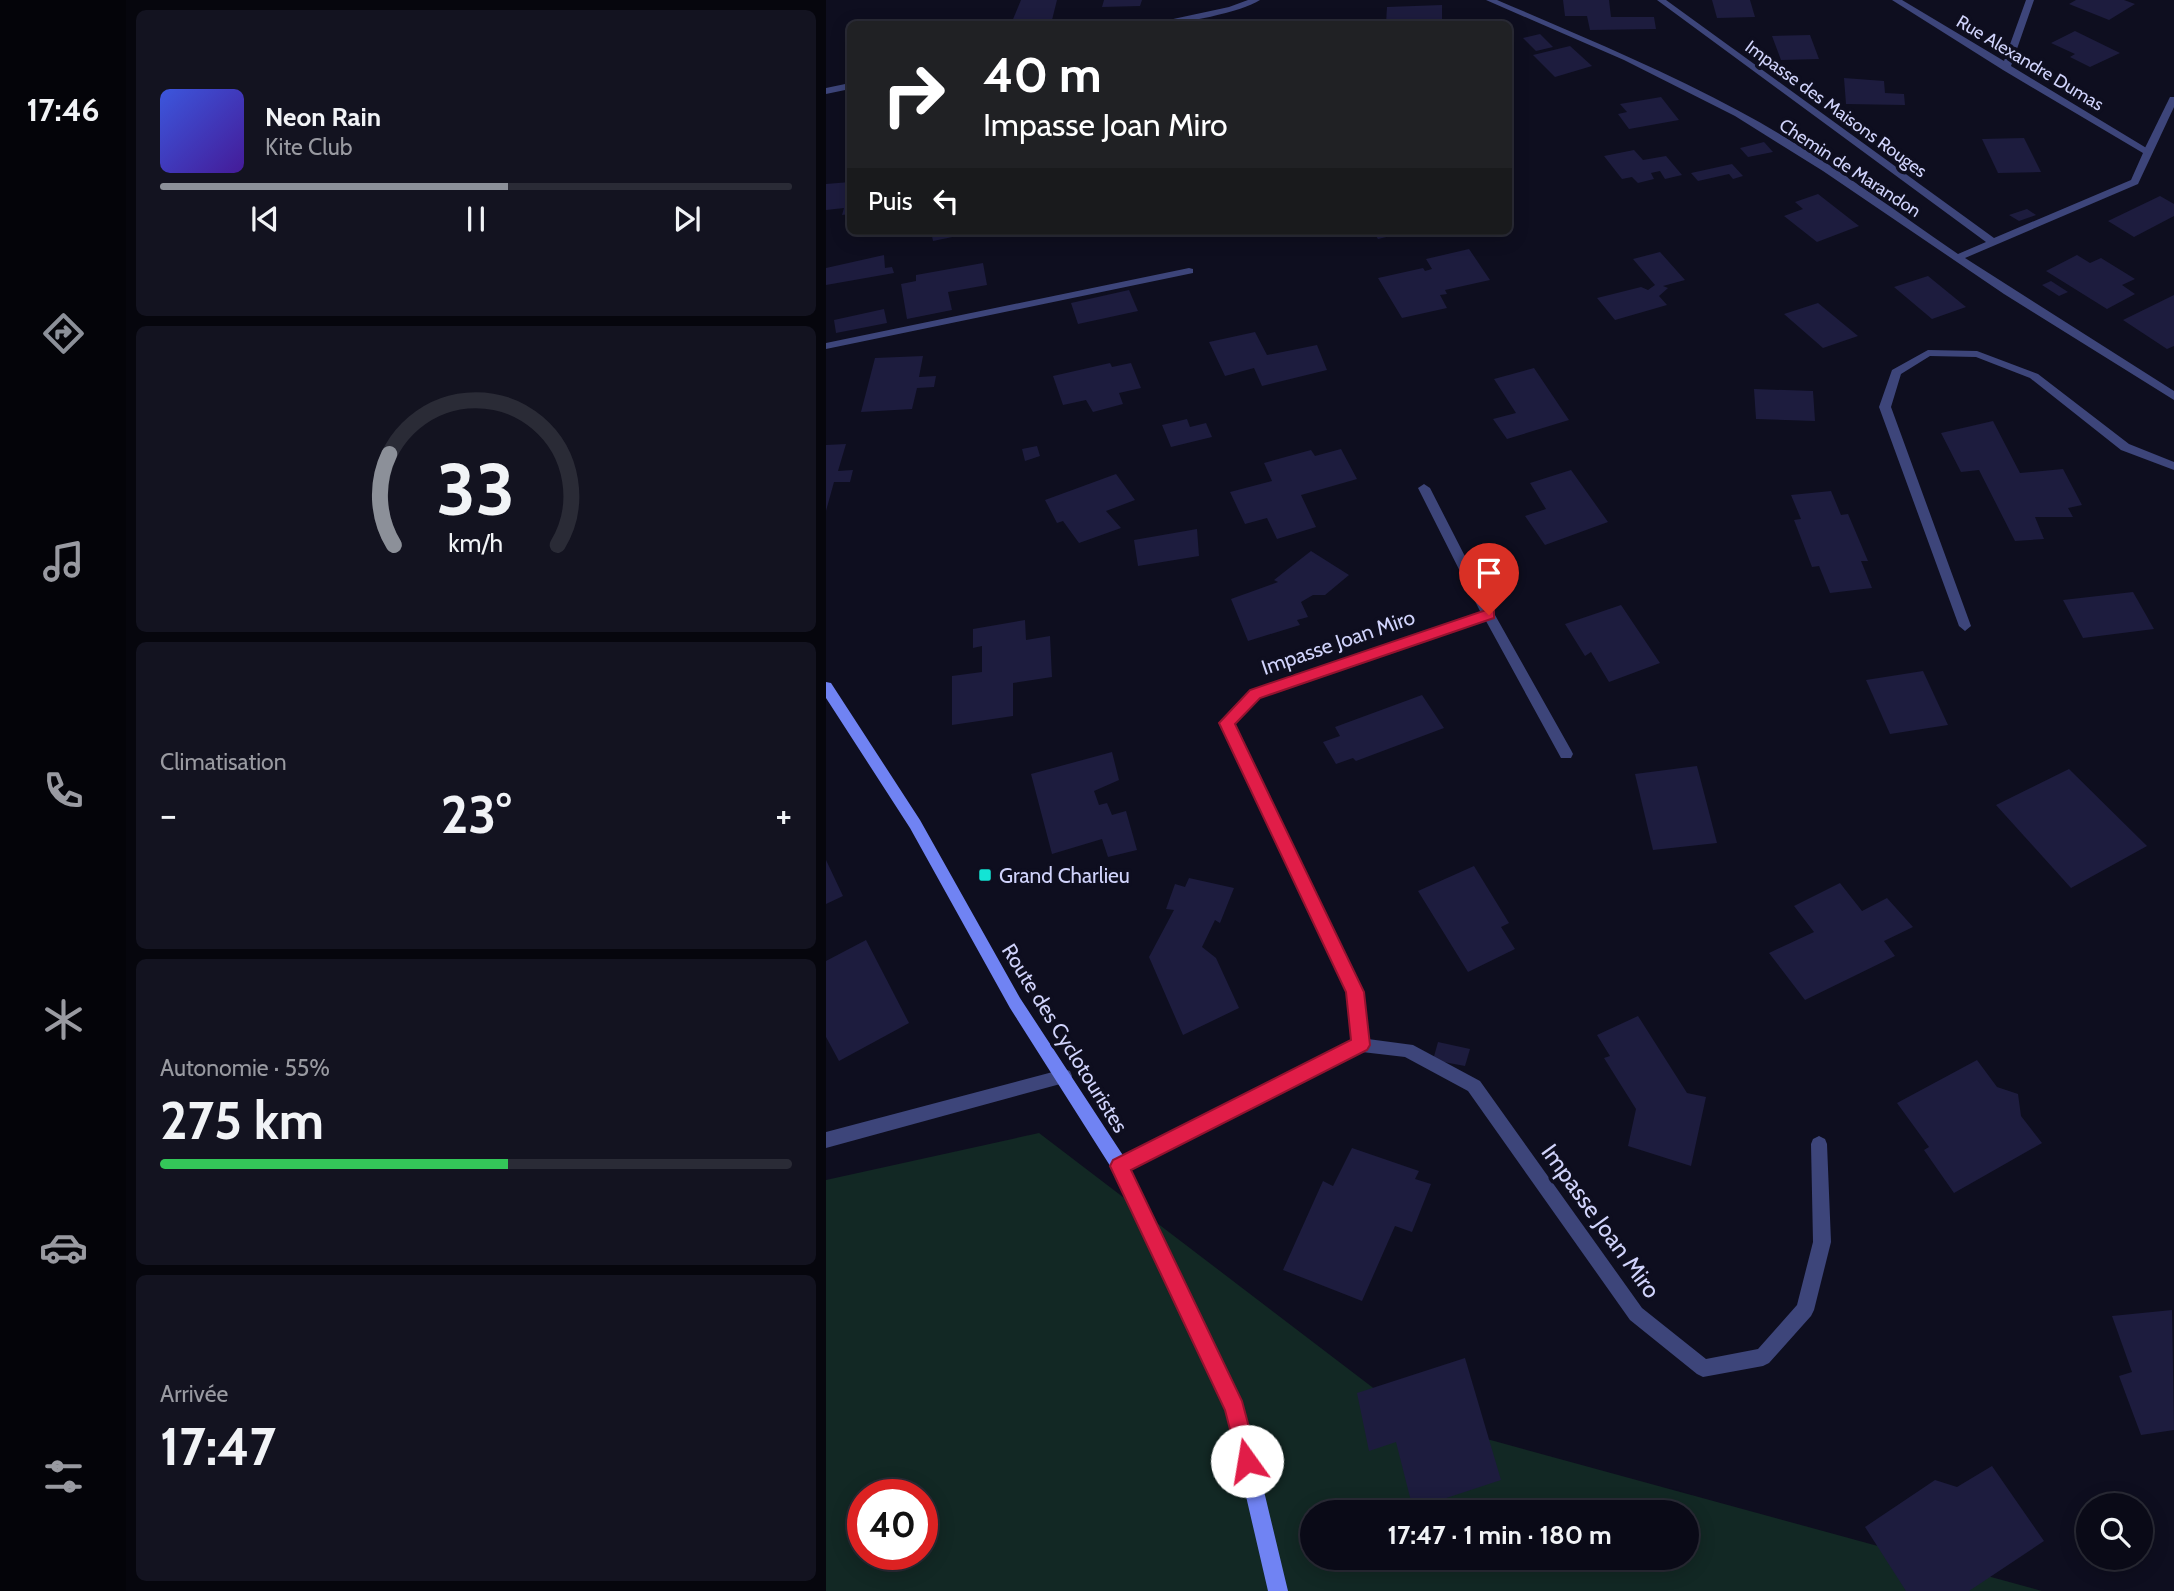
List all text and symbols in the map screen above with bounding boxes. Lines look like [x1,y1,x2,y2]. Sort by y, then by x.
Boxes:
street label: Rue Alexandre Dumas [1952,10,2108,116]
street label: Impasse des Maisons Rouges [1741,36,1931,182]
text: 40 m [983,45,1102,104]
icon: right [868,49,959,140]
text: 17:46 [26,90,100,129]
text: Neon Rain [265,101,381,133]
text: Impasse Joan Miro [983,105,1228,144]
street label: Chemin de Marandon [1775,114,1925,222]
text: Kite Club [265,133,352,161]
icon: left [927,182,965,220]
text: Puis [868,185,913,217]
icon: previous [246,200,284,238]
icon: pause [457,200,495,238]
icon: next [668,200,706,238]
icon: directions [39,309,88,358]
text: 33 [437,446,515,534]
text: km/h [449,528,503,558]
icon: music [39,537,88,586]
pin [1459,543,1519,615]
icon: arrive [1470,554,1508,592]
street label: Impasse Joan Miro [1258,604,1418,680]
text: Climatisation [160,748,287,776]
icon: phone [39,766,88,815]
text: 23° [441,783,511,846]
text: − [160,791,177,838]
text: + [775,791,792,838]
place label: Grand Charlieu [999,863,1130,888]
marker: Grand Charlieu [977,867,993,883]
street label: Route des Cyclotouristes [997,939,1133,1137]
icon: climate [39,995,88,1044]
text: Autonomie · 55% [160,1054,330,1082]
text: 275 km [160,1089,324,1152]
street label: Impasse Joan Miro [1535,1138,1667,1304]
icon: car [39,1223,88,1272]
text: Arrivée [160,1380,228,1408]
text: 17:47 [160,1415,276,1478]
position arrow [1210,1424,1284,1498]
icon: filters [39,1452,88,1501]
speed limit sign: 40 [847,1479,938,1570]
map controls [2076,1493,2153,1570]
button: search [2076,1493,2153,1570]
text: 17:47 · 1 min · 180 m [1387,1519,1612,1551]

